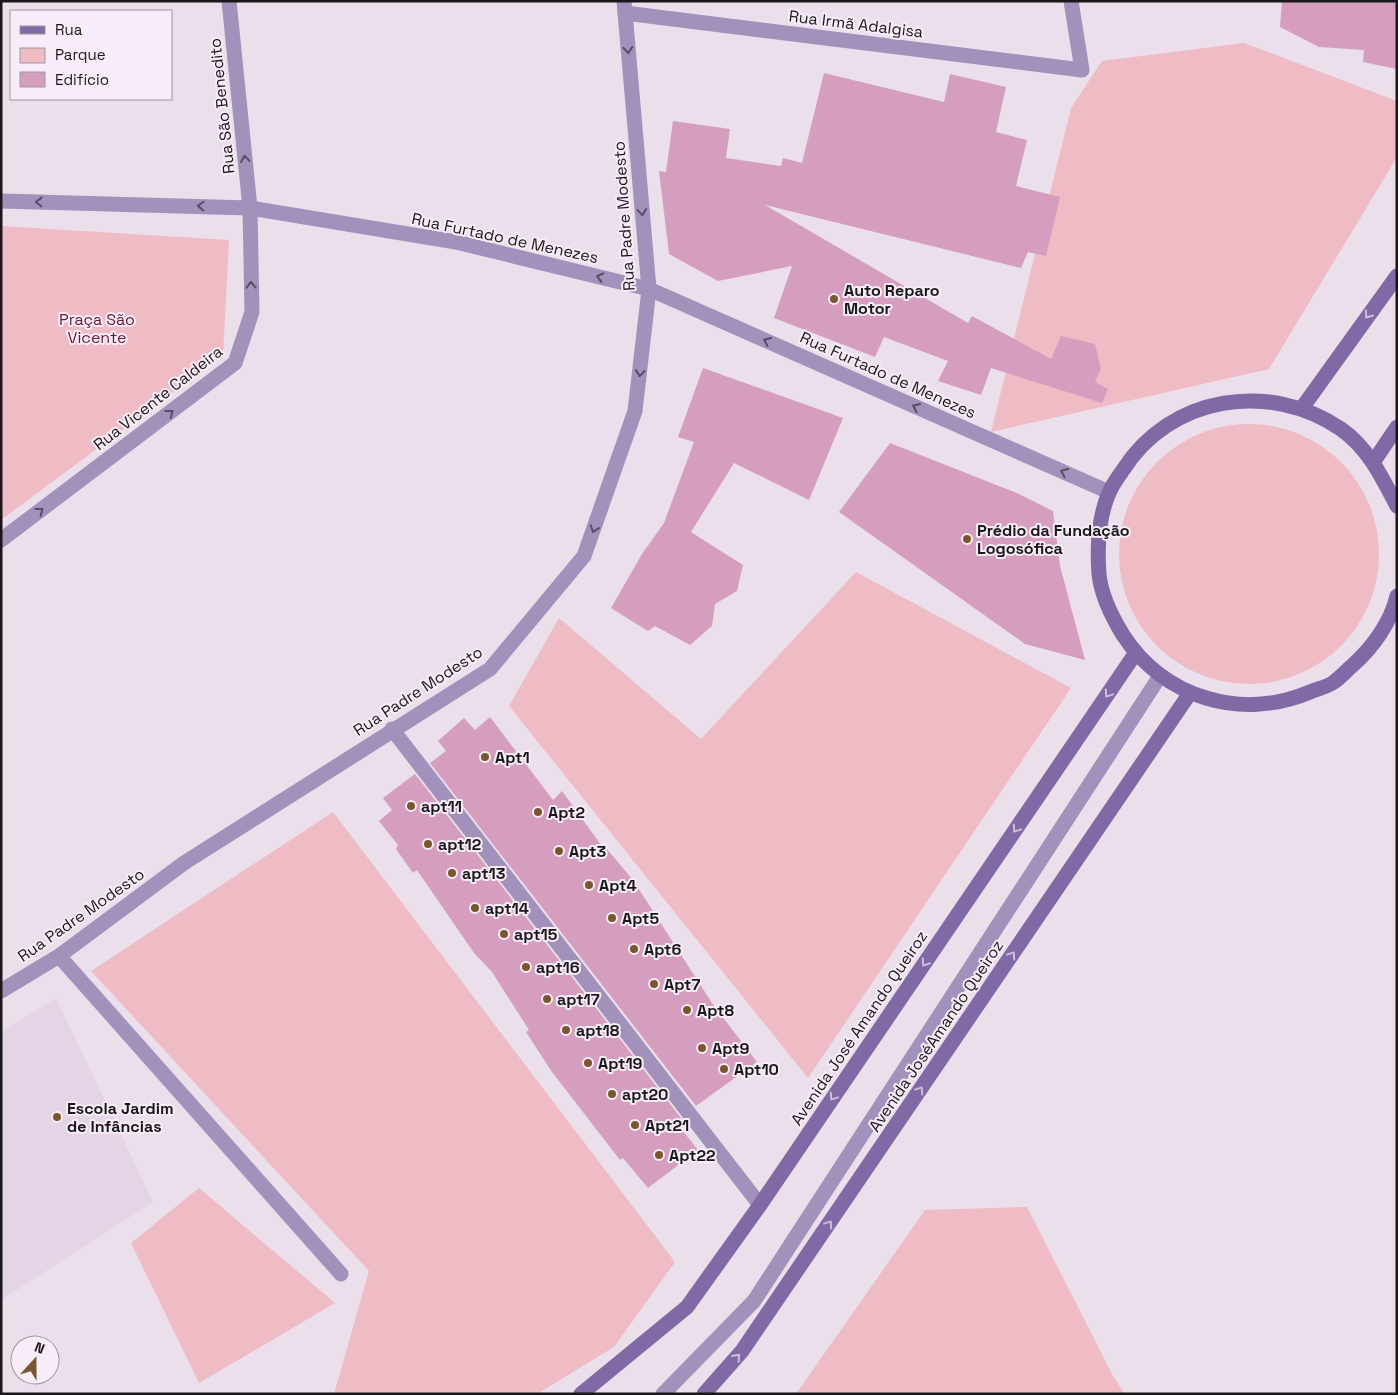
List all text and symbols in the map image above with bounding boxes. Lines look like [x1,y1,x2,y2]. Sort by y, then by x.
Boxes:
street label: Rua Irmã Adalgisa [788,5,924,43]
legend [10,10,172,100]
text: Rua [55,20,83,39]
street label: Rua São Benedito [204,37,240,175]
text: Parque [55,45,106,64]
one-way arrow [622,46,633,54]
text: Edifício [55,70,109,89]
street label: Rua Padre Modesto [608,140,640,292]
one-way arrow [240,155,251,163]
one-way arrow [34,197,42,207]
one-way arrow [197,201,204,211]
street label: Rua Furtado de Menezes [410,208,600,268]
one-way arrow [637,208,648,216]
one-way arrow [595,272,604,283]
place label: Auto Reparo Motor [844,280,940,319]
one-way arrow [246,281,256,289]
marker: Auto Reparo Motor [828,293,840,305]
park label: Praça São Vicente [59,309,135,348]
one-way arrow [1366,309,1374,318]
street label: Rua Furtado de Menezes [797,327,979,423]
one-way arrow [763,337,772,347]
street label: Rua Vicente Caldeira [89,341,227,455]
one-way arrow [635,370,646,378]
one-way arrow [912,402,921,413]
one-way arrow [164,410,173,418]
one-way arrow [1060,468,1069,479]
one-way arrow [34,508,43,516]
place label: Prédio da Fundação Logosófica [977,520,1130,559]
one-way arrow [590,524,600,532]
marker: Prédio da Fundação Logosófica [961,533,973,545]
street label: Rua Padre Modesto [349,641,487,741]
one-way arrow [1105,689,1114,698]
place label: Apt1 [495,747,530,768]
marker: Apt1 [479,751,491,763]
place label: apt11 [421,796,462,817]
marker: apt11 [405,800,417,812]
place label: Apt2 [548,802,585,823]
marker: Apt2 [532,806,544,818]
one-way arrow [1013,823,1022,832]
place label: apt12 [438,834,481,855]
marker: apt12 [422,838,434,850]
place label: Apt3 [569,841,606,862]
marker: Apt3 [553,845,565,857]
street label: Rua Padre Modesto [14,863,148,967]
place label: apt13 [462,863,506,884]
marker: apt13 [446,867,458,879]
place label: Apt4 [599,875,637,896]
marker: Apt4 [583,879,595,891]
place label: apt14 [485,898,529,919]
marker: apt14 [469,902,481,914]
place label: Apt5 [622,908,659,929]
marker: Apt5 [606,912,618,924]
place label: apt15 [514,924,558,945]
street label: Avenida José Amando Queiroz [786,927,932,1129]
marker: apt15 [498,928,510,940]
street label: Avenida JoséAmando Queiroz [864,936,1008,1136]
place label: Apt6 [644,939,681,960]
marker: Apt6 [628,943,640,955]
one-way arrow [1006,951,1015,961]
place label: apt16 [536,957,580,978]
one-way arrow [922,957,931,967]
marker: apt16 [520,961,532,973]
place label: Apt7 [664,974,700,995]
marker: Apt7 [648,978,660,990]
place label: apt17 [557,989,600,1010]
marker: apt17 [541,993,553,1005]
place label: Apt8 [697,1000,734,1021]
marker: Apt8 [681,1004,693,1016]
place label: apt18 [576,1020,620,1041]
marker: apt18 [560,1024,572,1036]
place label: Apt9 [712,1038,749,1059]
marker: Apt9 [696,1042,708,1054]
place label: Apt19 [598,1053,643,1074]
marker: Apt19 [582,1057,594,1069]
place label: Apt10 [734,1059,779,1080]
marker: Apt10 [718,1063,730,1075]
place label: apt20 [622,1084,668,1105]
one-way arrow [914,1086,924,1095]
marker: apt20 [606,1088,618,1100]
one-way arrow [830,1091,839,1101]
place label: Escola Jardim de Infâncias [67,1098,174,1137]
marker: Escola Jardim de Infâncias [51,1111,63,1123]
place label: Apt21 [645,1115,689,1136]
marker: Apt21 [629,1119,641,1131]
place label: Apt22 [669,1145,715,1166]
marker: Apt22 [653,1149,665,1161]
one-way arrow [823,1220,832,1230]
north arrow [10,1335,60,1385]
text: N [32,1338,47,1358]
one-way arrow [731,1354,740,1363]

